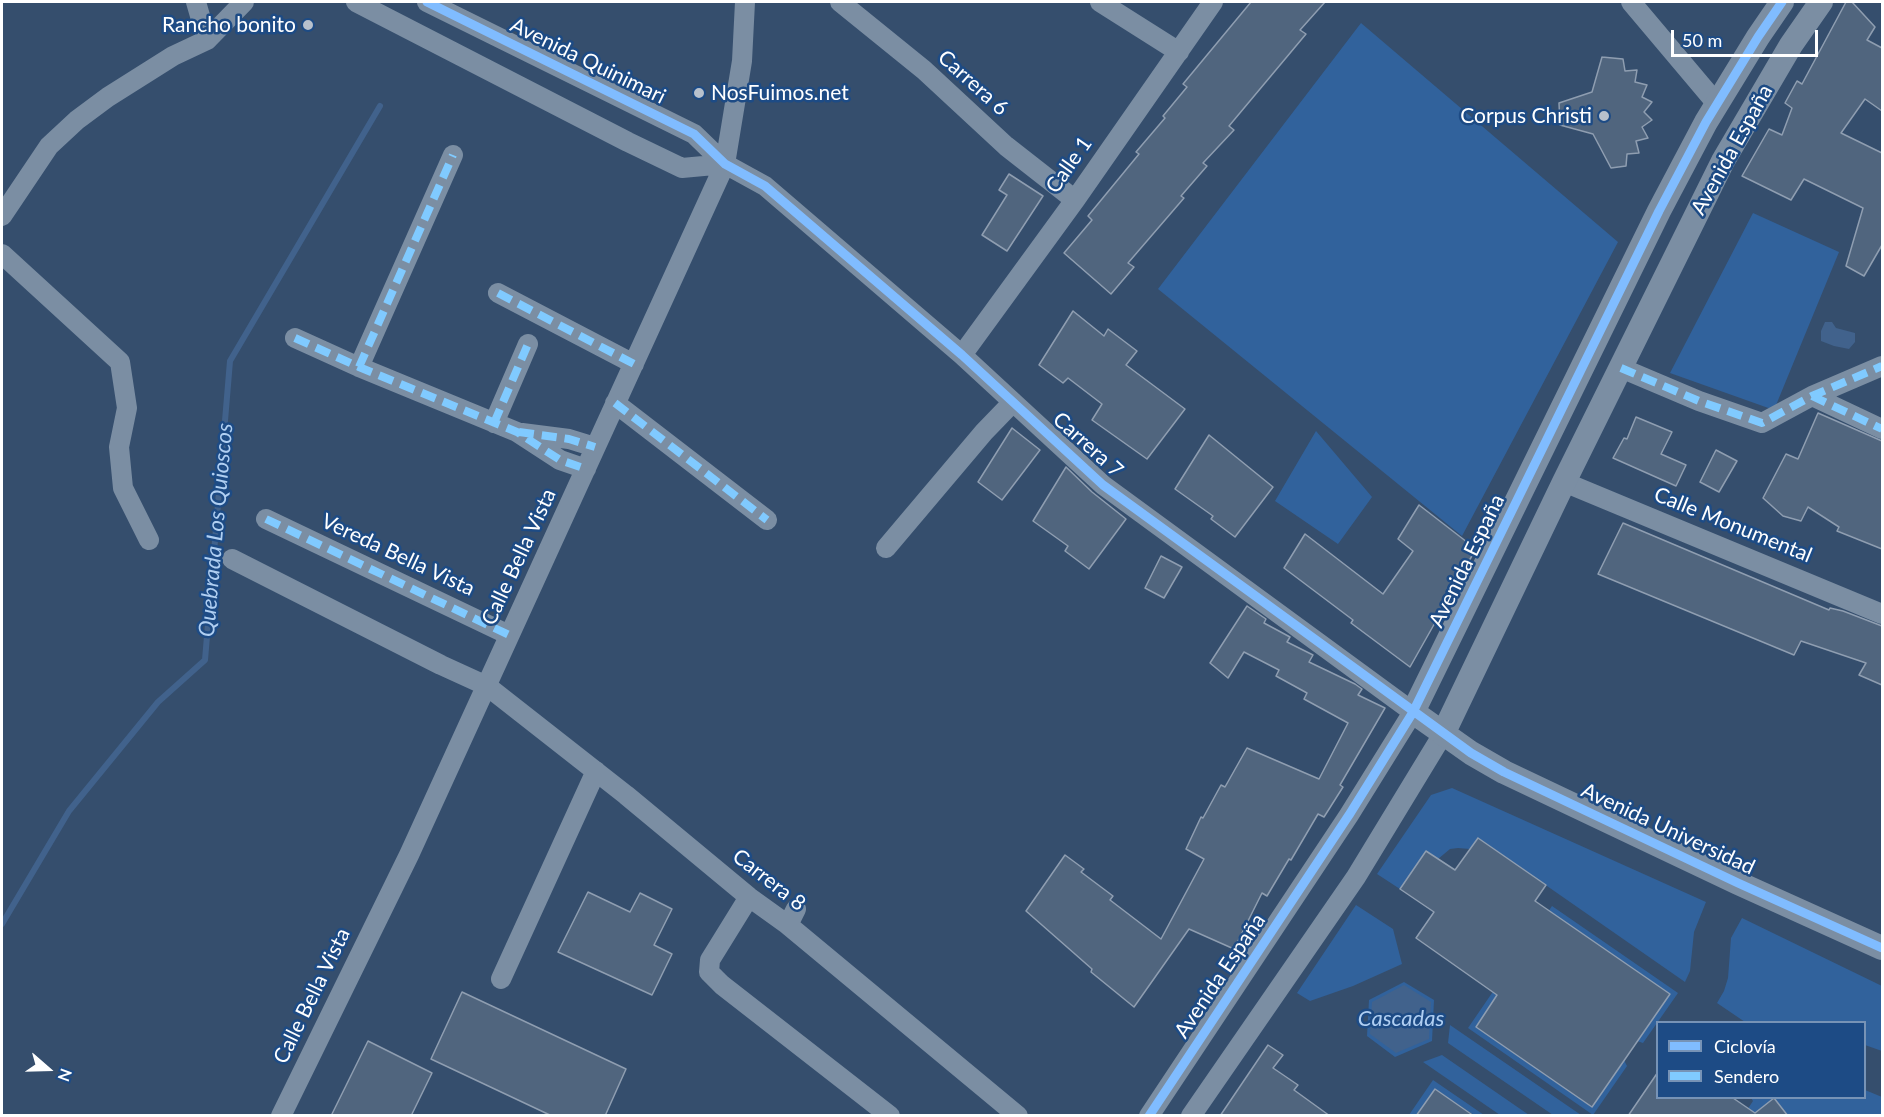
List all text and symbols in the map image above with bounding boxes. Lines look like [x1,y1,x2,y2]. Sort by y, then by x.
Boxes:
place label: Rancho bonito [162,12,296,38]
street label: Avenida Quinimari [506,12,670,110]
marker: Rancho bonito [301,18,315,32]
scale bar [1674,18,1821,56]
text: 50 m [1682,29,1722,51]
street label: Carrera 6 [933,45,1013,121]
place label: NosFuimos.net [711,80,849,106]
street label: Avenida España [1686,81,1778,219]
marker: NosFuimos.net [692,86,706,100]
place label: Corpus Christi [1460,103,1592,129]
marker: Corpus Christi [1597,109,1611,123]
street label: Calle 1 [1041,132,1097,198]
street label: Carrera 7 [1048,407,1128,483]
water label: Quebrada Los Quioscos [193,422,239,638]
street label: Calle Monumental [1650,482,1816,568]
street label: Calle Bella Vista [476,485,562,629]
street label: Avenida España [1424,490,1510,632]
street label: Vereda Bella Vista [317,508,479,602]
street label: Avenida Universidad [1577,778,1759,880]
street label: Carrera 8 [727,844,811,916]
street label: Avenida España [1169,909,1271,1043]
street label: Calle Bella Vista [268,924,356,1068]
water label: Cascadas [1358,1006,1444,1032]
legend [1656,1021,1866,1099]
text: Ciclovía [1714,1035,1776,1057]
north arrow [18,1039,78,1099]
text: Sendero [1714,1065,1779,1087]
text: N [54,1066,76,1084]

